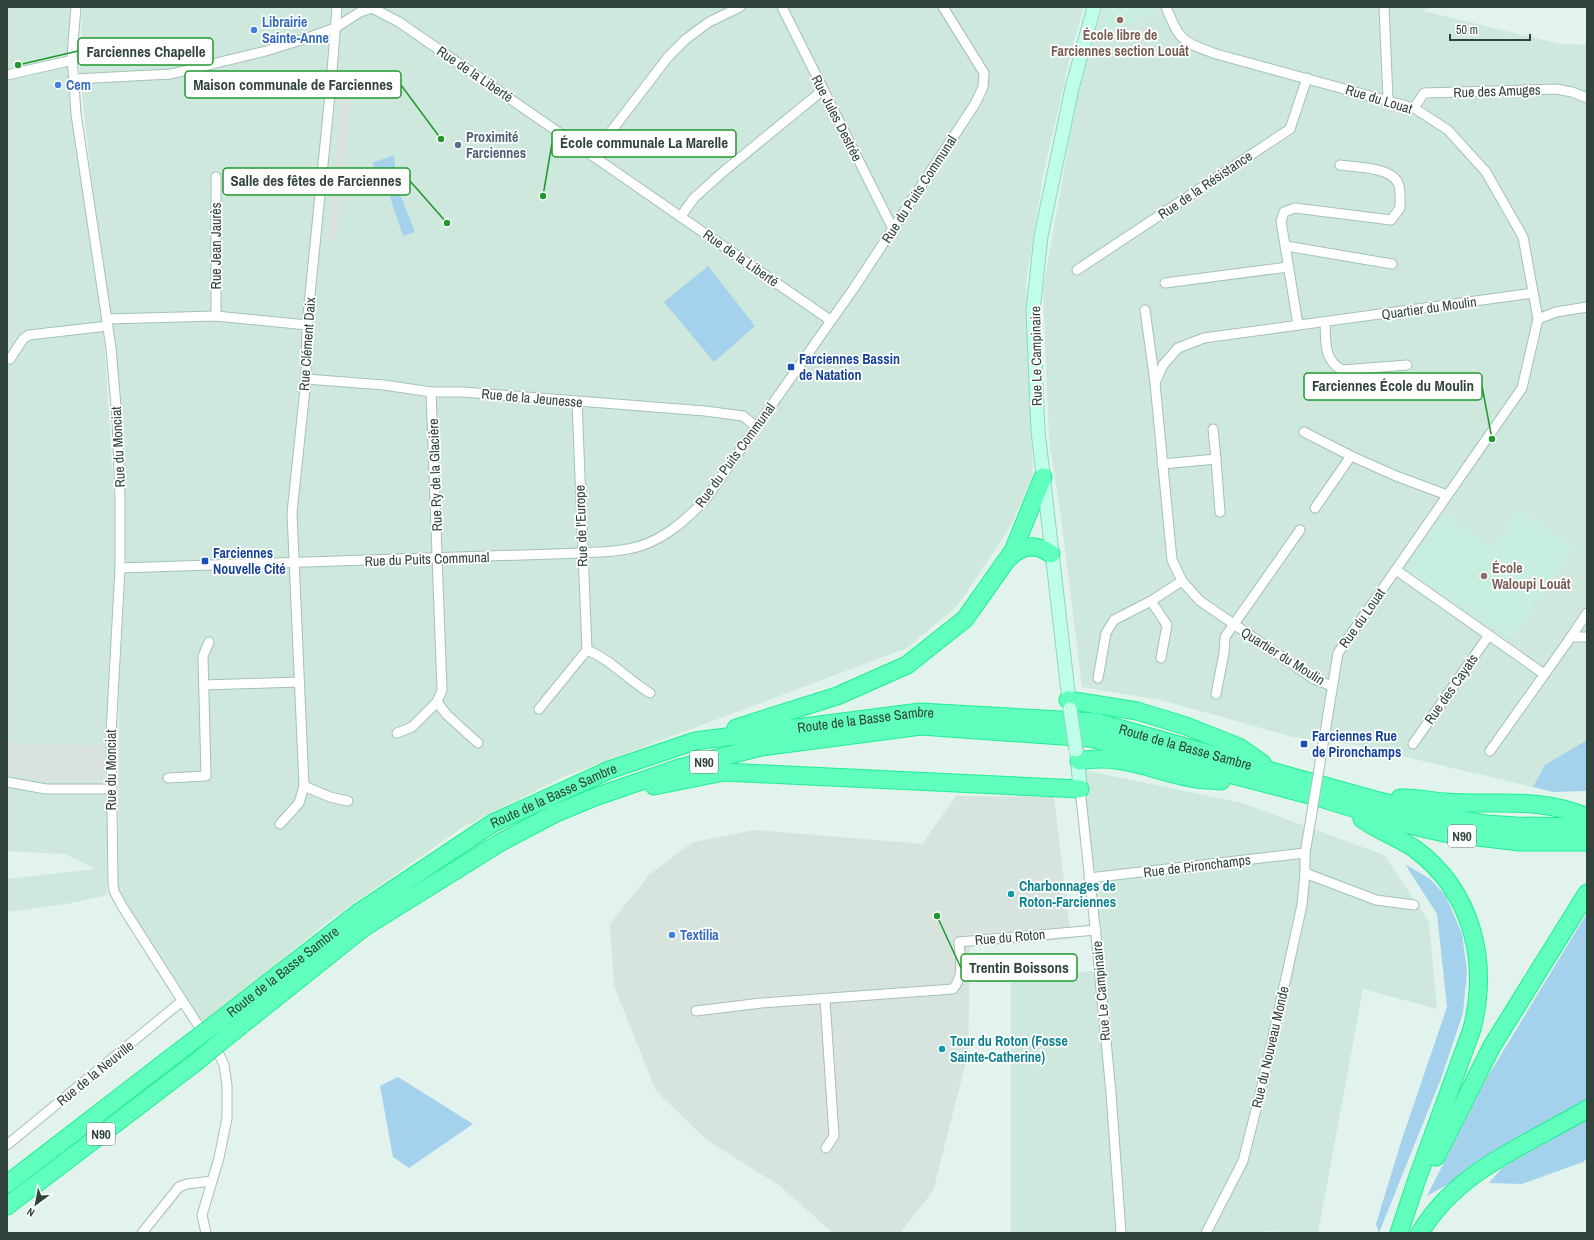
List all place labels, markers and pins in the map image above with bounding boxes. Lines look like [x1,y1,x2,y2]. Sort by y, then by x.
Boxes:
place label: Librairie Sainte-Anne [262,13,329,47]
marker: École libre de Farciennes section Louât [1115,15,1125,25]
marker: Librairie Sainte-Anne [249,25,259,35]
place label: École libre de Farciennes section Louât [1051,26,1189,60]
callout: Farciennes Chapelle [78,38,213,65]
callout: Maison communale de Farciennes [185,71,401,98]
place label: Cem [66,76,91,94]
marker: Cem [53,80,63,90]
place label: Proximité Farciennes [466,128,526,162]
callout: École communale La Marelle [552,130,736,157]
marker: Proximité Farciennes [453,140,463,150]
callout: Salle des fêtes de Farciennes [223,168,410,195]
place label: Farciennes Bassin de Natation [799,350,900,384]
marker: Farciennes Bassin de Natation [786,362,796,372]
callout: Farciennes École du Moulin [1304,373,1482,400]
place label: Farciennes Nouvelle Cité [213,544,286,578]
marker: Farciennes Nouvelle Cité [200,556,210,566]
place label: École Waloupi Louât [1492,559,1571,593]
marker: École Waloupi Louât [1479,571,1489,581]
place label: Farciennes Rue de Pironchamps [1312,727,1401,761]
marker: Farciennes Rue de Pironchamps [1299,739,1309,749]
place label: Charbonnages de Roton-Farciennes [1019,877,1116,911]
marker: Charbonnages de Roton-Farciennes [1006,889,1016,899]
place label: Textilia [680,926,719,944]
marker: Textilia [667,930,677,940]
callout: Trentin Boissons [961,954,1077,981]
place label: Tour du Roton (Fosse Sainte-Catherine) [950,1032,1068,1066]
marker: Tour du Roton (Fosse Sainte-Catherine) [937,1044,947,1054]

